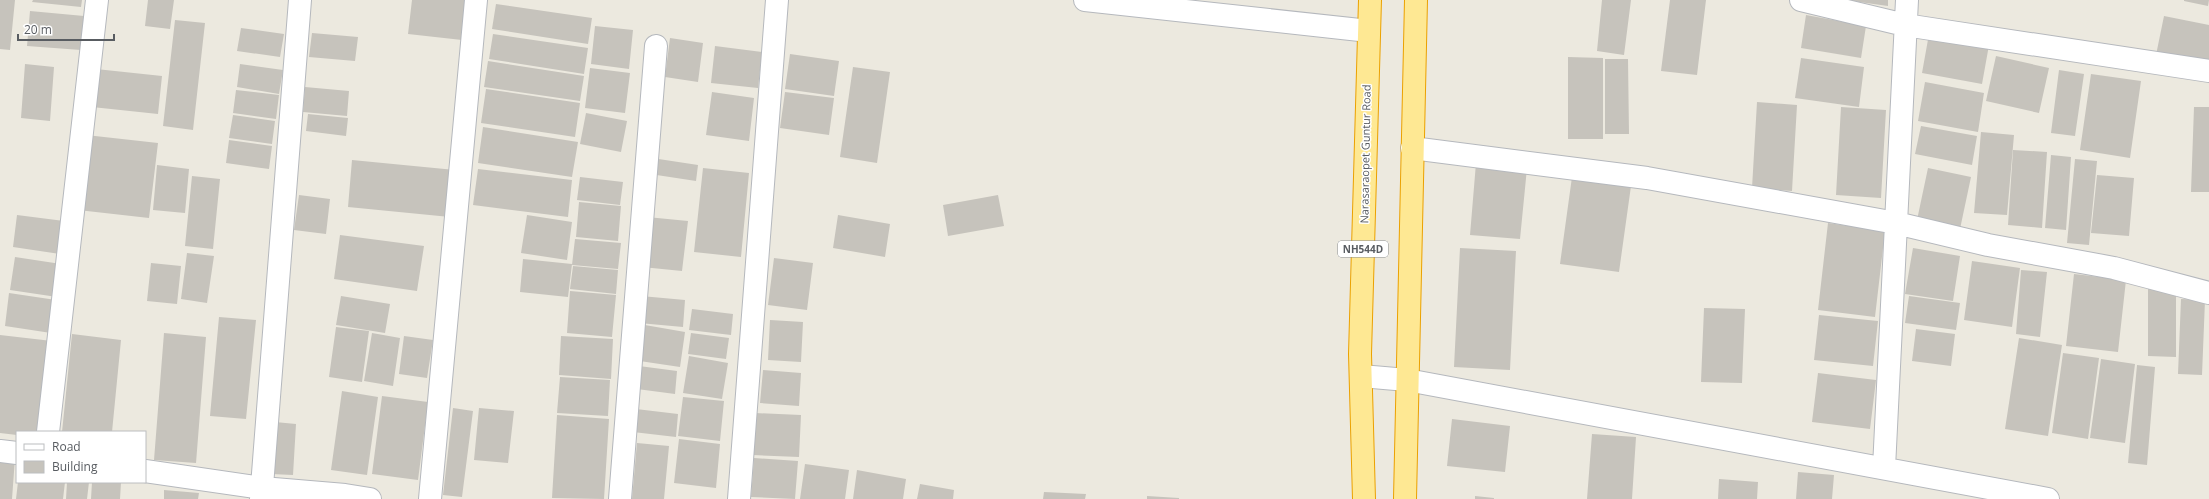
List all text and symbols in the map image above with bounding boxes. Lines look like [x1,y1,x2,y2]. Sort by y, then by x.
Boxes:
scale bar [18,16,114,42]
text: 20 m [24,21,52,38]
street label: Narasaraopet Guntur Road [1356,84,1374,224]
road number: NH544D [1338,241,1388,257]
legend [16,431,146,483]
text: Road [52,438,81,455]
text: Building [52,458,98,475]

